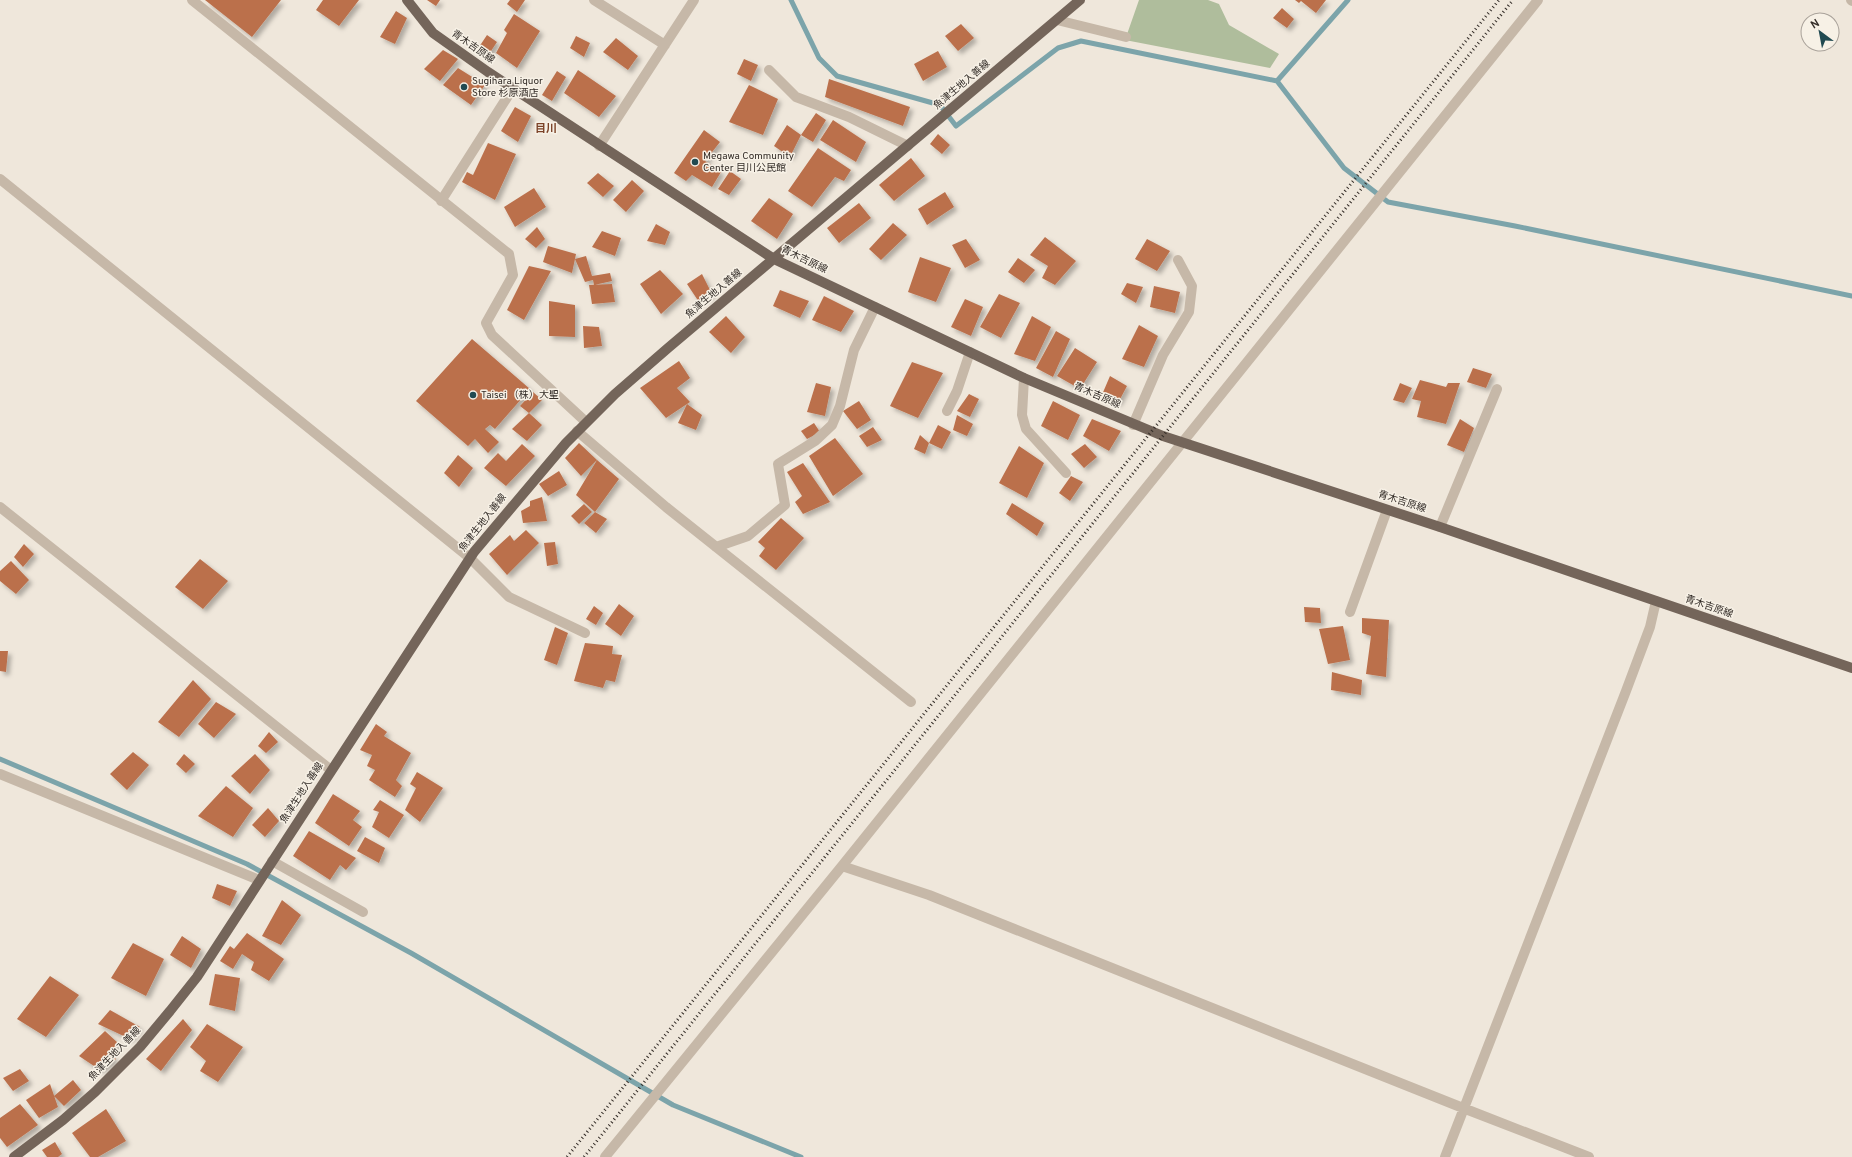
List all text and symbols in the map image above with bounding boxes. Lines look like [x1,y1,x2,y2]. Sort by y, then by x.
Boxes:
north arrow [1800,12,1840,52]
text: N [1808,16,1822,32]
street label: 青木吉原線 [449,27,497,67]
street label: 魚津生地入善線 [931,58,993,112]
place label: Sugihara Liquor Store 杉原酒店 [472,75,543,100]
marker: Sugihara Liquor Store 杉原酒店 [459,82,469,92]
district label: 目川 [535,122,557,136]
place label: Megawa Community Center 目川公民館 [703,150,794,175]
marker: Megawa Community Center 目川公民館 [690,157,700,167]
street label: 青木吉原線 [779,243,829,277]
street label: 魚津生地入善線 [683,267,745,321]
street label: 青木吉原線 [1071,380,1123,412]
place label: Taisei （株）大聖 [481,389,559,402]
marker: Taisei （株）大聖 [468,390,478,400]
street label: 青木吉原線 [1376,488,1428,516]
street label: 魚津生地入善線 [456,491,510,555]
street label: 青木吉原線 [1683,593,1735,621]
street label: 魚津生地入善線 [277,760,327,826]
street label: 魚津生地入善線 [86,1024,144,1084]

